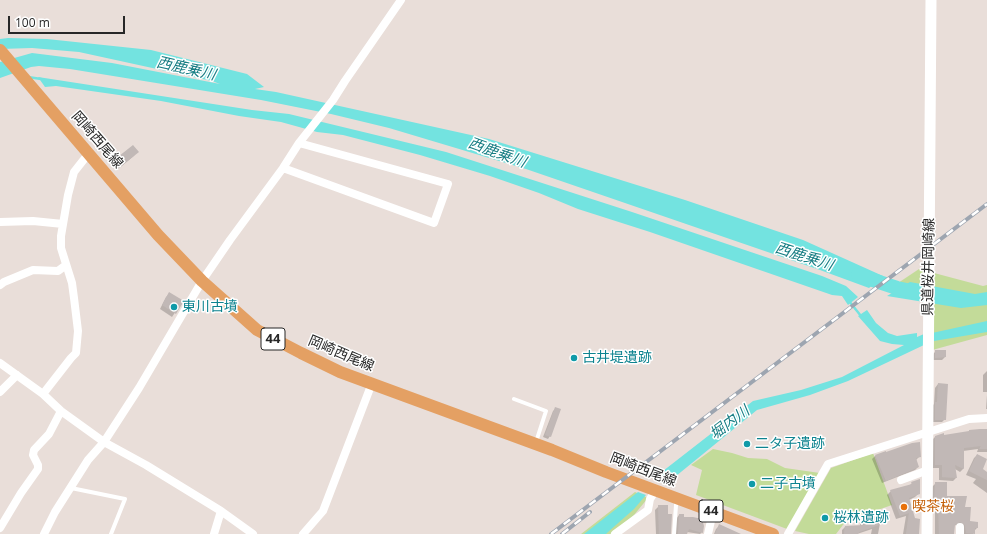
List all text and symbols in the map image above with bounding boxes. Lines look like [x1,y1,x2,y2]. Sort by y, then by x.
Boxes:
scale bar [10,8,127,34]
text: 100 m [15,14,50,31]
water label: 西鹿乗川 [155,53,217,85]
street label: 岡崎西尾線 [68,108,126,172]
water label: 西鹿乗川 [466,134,528,172]
street label: 県道桜井岡崎線 [920,218,938,316]
water label: 西鹿乗川 [773,239,835,275]
place label: 東川古墳 [182,299,238,315]
marker: 東川古墳 [169,302,179,312]
road number: 44 [261,328,285,350]
street label: 岡崎西尾線 [306,333,376,375]
place label: 古井堤遺跡 [582,350,652,366]
marker: 古井堤遺跡 [569,353,579,363]
water label: 堀内川 [707,402,753,444]
place label: 二タ子遺跡 [755,436,825,452]
marker: 二タ子遺跡 [742,439,752,449]
street label: 岡崎西尾線 [607,450,679,490]
place label: 二子古墳 [760,476,816,492]
marker: 二子古墳 [747,479,757,489]
place label: 喫茶桜 [912,499,954,515]
road number: 44 [699,500,723,522]
marker: 喫茶桜 [899,502,909,512]
place label: 桜林遺跡 [833,510,889,526]
marker: 桜林遺跡 [820,513,830,523]

